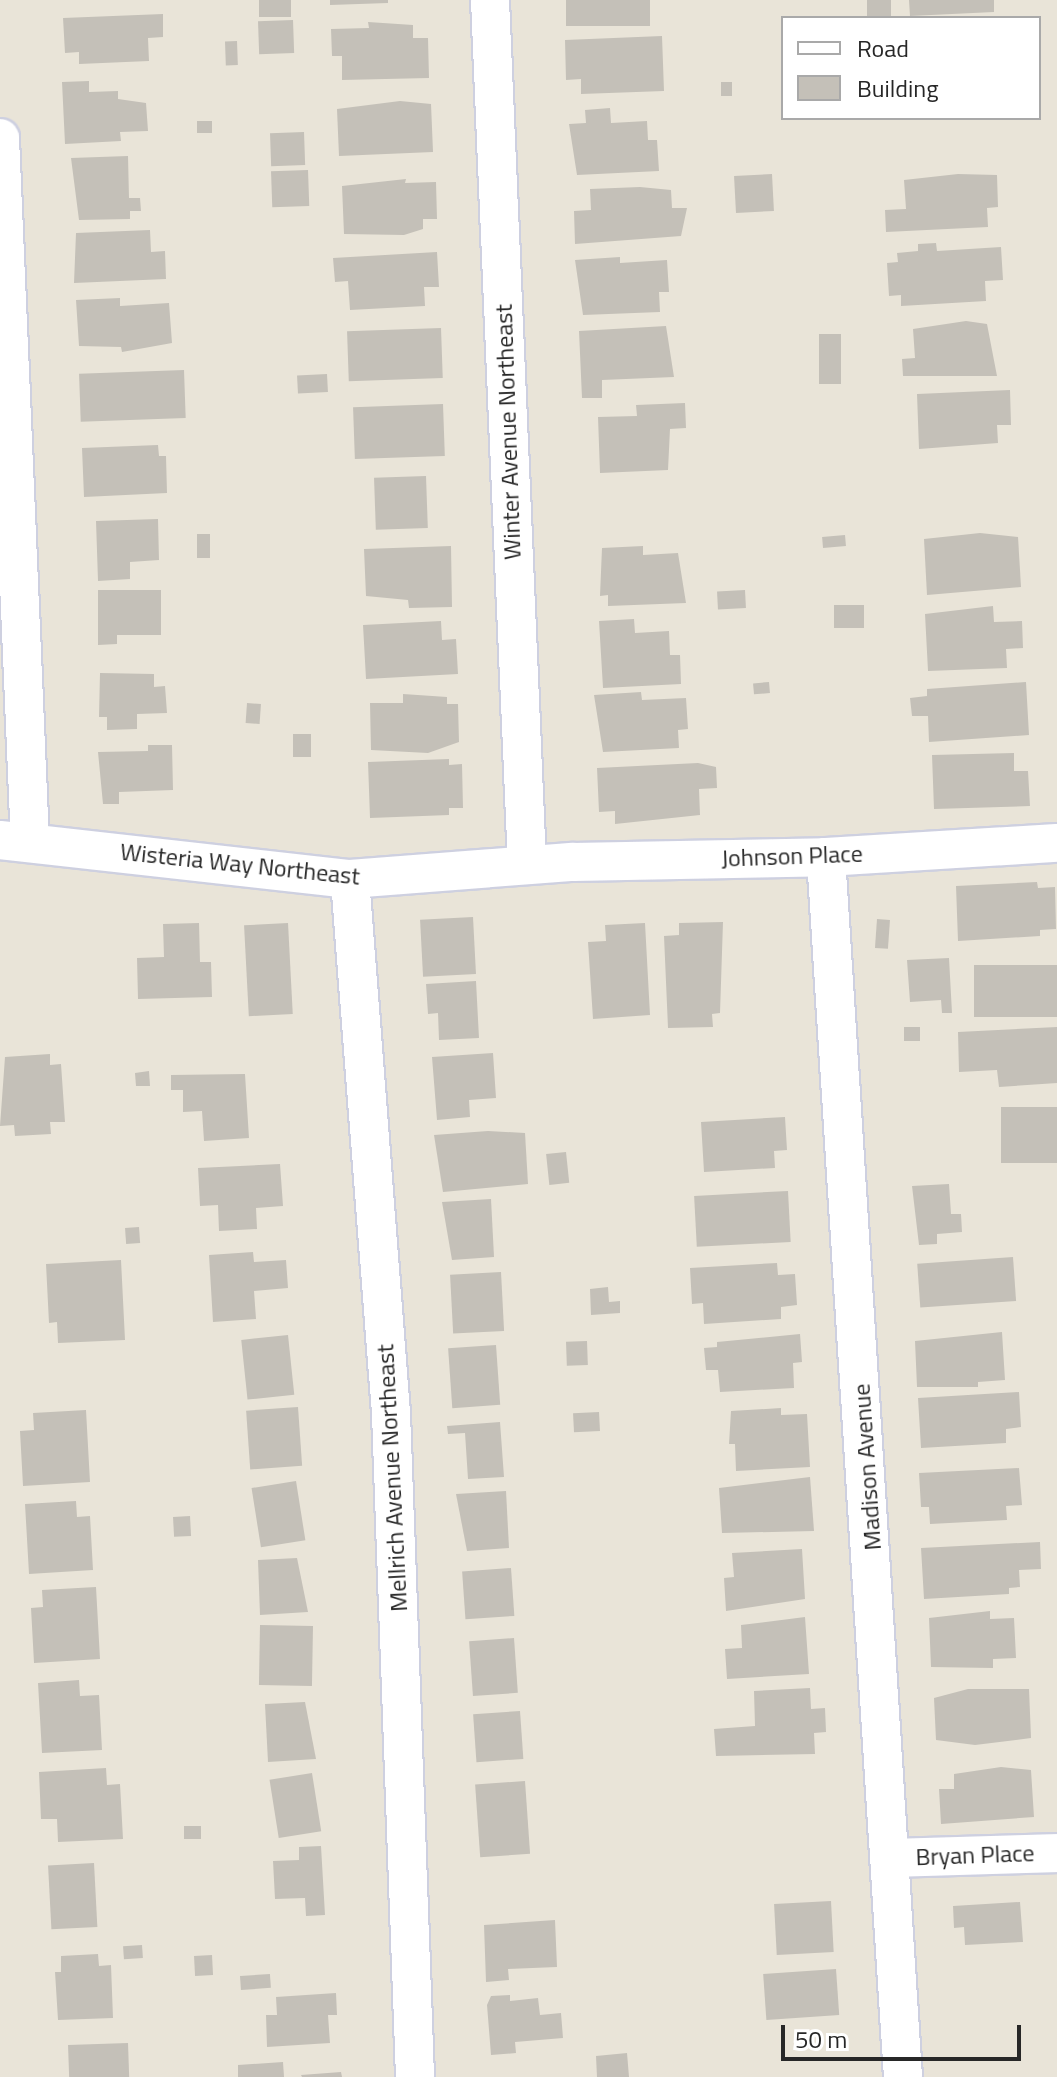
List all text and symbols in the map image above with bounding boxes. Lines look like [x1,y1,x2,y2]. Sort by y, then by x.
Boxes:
legend [781,16,1041,120]
text: Road [857,30,909,66]
text: Building [857,70,939,106]
street label: Winter Avenue Northeast [489,304,527,560]
street label: Wisteria Way Northeast [119,837,361,891]
street label: Johnson Place [721,839,863,873]
street label: Mellrich Avenue Northeast [371,1343,413,1613]
street label: Madison Avenue [847,1383,887,1551]
street label: Bryan Place [915,1839,1035,1871]
scale bar [785,2009,1025,2059]
text: 50 m [795,2021,847,2057]

